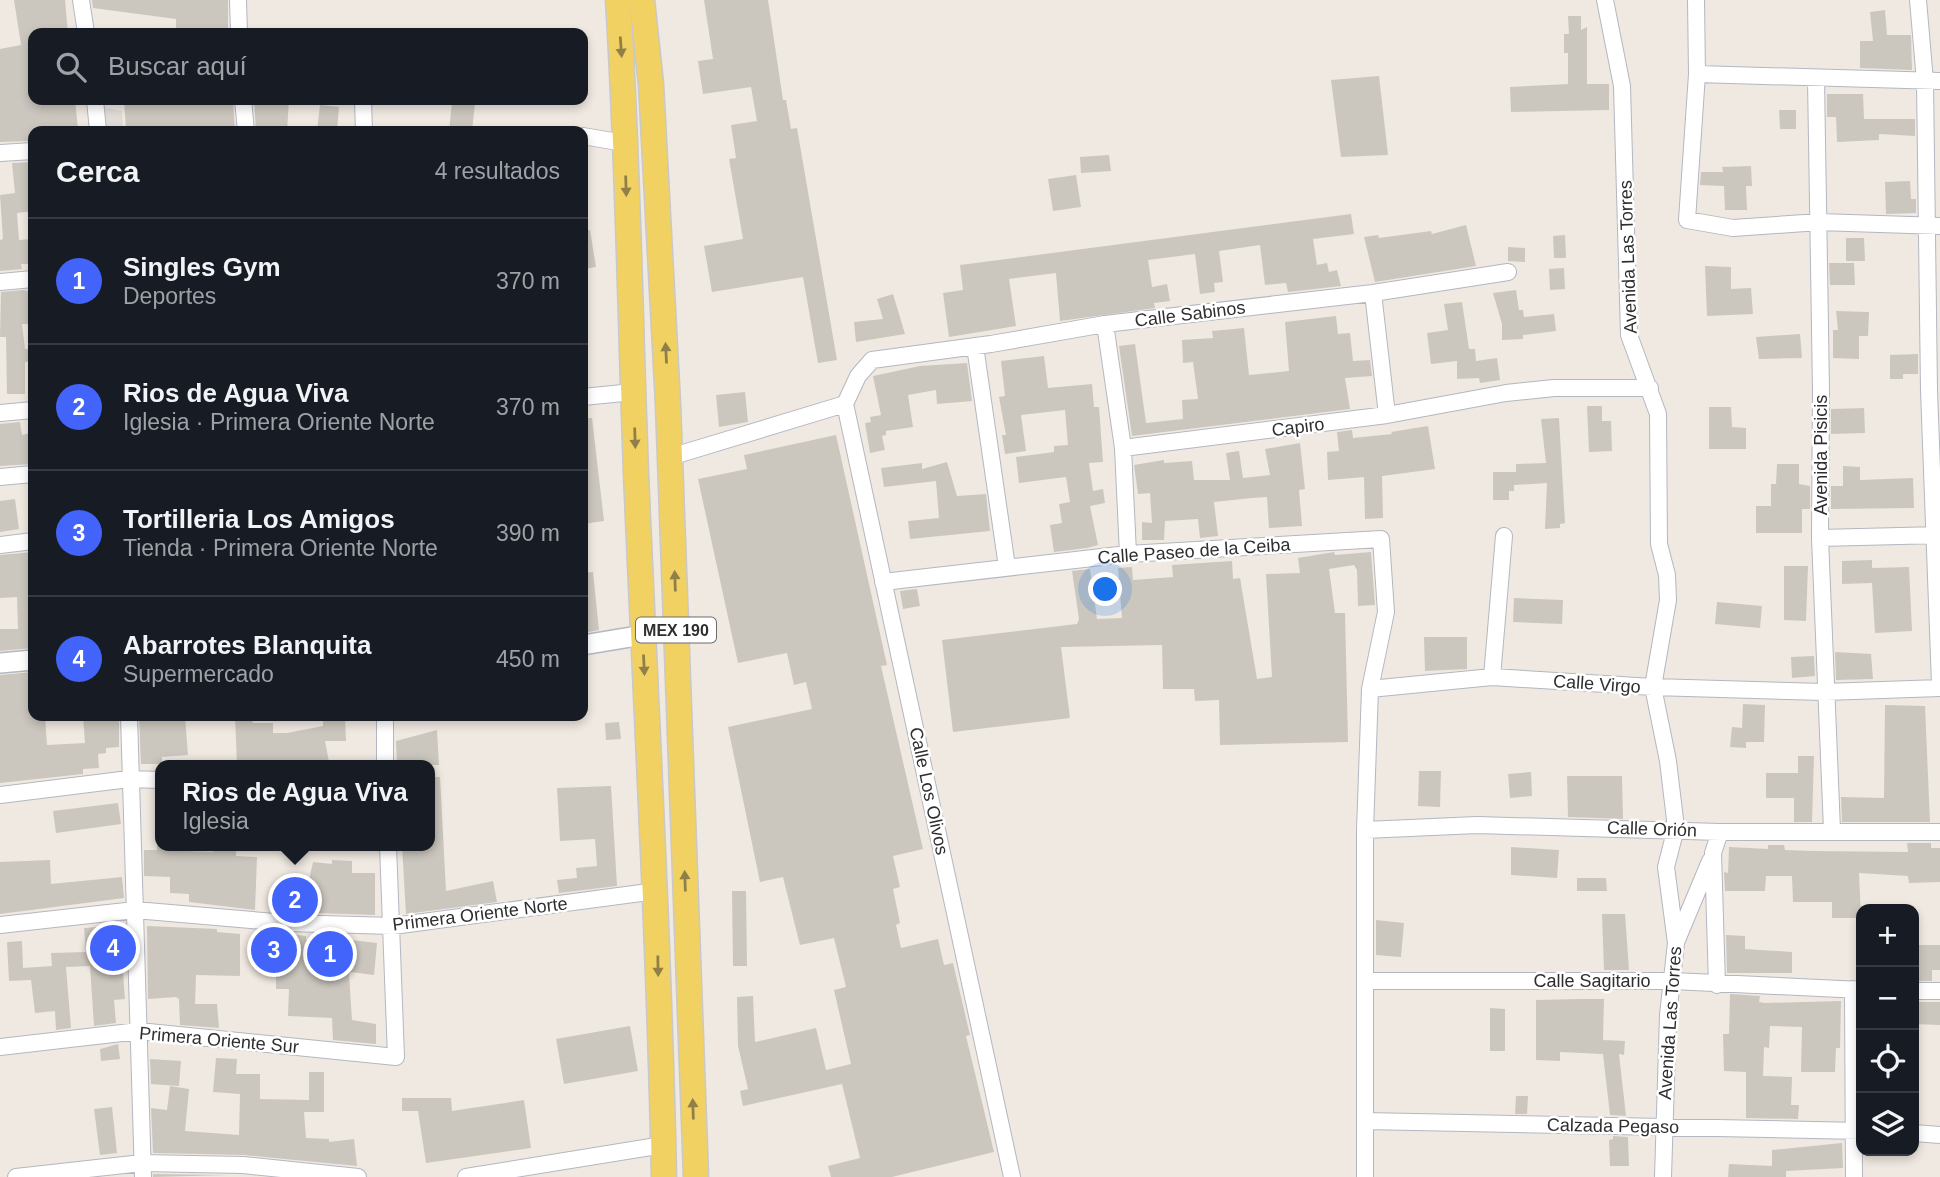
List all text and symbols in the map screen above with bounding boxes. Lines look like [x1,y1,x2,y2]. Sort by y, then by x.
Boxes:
search box [28,28,588,105]
one-way arrow [616,36,627,58]
icon: search [52,48,90,86]
text: Buscar aquí [108,51,247,81]
text: Cerca [56,155,139,188]
text: 4 resultados [435,158,560,184]
one-way arrow [620,176,631,198]
street label: Avenida Las Torres [1615,180,1641,334]
text: Singles Gym [123,252,281,282]
text: 1 [73,268,85,294]
text: 370 m [496,268,560,294]
text: Deportes [123,283,216,309]
street label: Calle Sabinos [1134,297,1246,331]
one-way arrow [660,342,671,364]
text: Rios de Agua Viva [123,378,348,408]
text: 2 [73,394,85,420]
text: 370 m [496,394,560,420]
street label: Avenida Pisicis [1811,395,1831,515]
text: Iglesia · Primera Oriente Norte [123,409,435,435]
street label: Capiro [1270,414,1326,440]
one-way arrow [629,427,640,449]
text: Tortilleria Los Amigos [123,504,395,534]
text: 3 [73,520,85,546]
text: 390 m [496,520,560,546]
street label: Calle Paseo de la Ceiba [1097,534,1292,568]
text: Tienda · Primera Oriente Norte [123,535,438,561]
one-way arrow [669,569,680,591]
your location [1088,572,1122,606]
road number: MEX 190 [636,618,716,642]
text: Abarrotes Blanquita [123,630,372,660]
text: 4 [73,646,85,672]
text: 450 m [496,646,560,672]
one-way arrow [639,655,650,677]
text: Supermercado [123,661,274,687]
street label: Calle Virgo [1553,671,1641,697]
street label: Calle Los Olivos [906,725,952,857]
popup [155,760,435,851]
text: Rios de Agua Viva [182,777,408,807]
text: Iglesia [182,808,249,834]
street label: Calle Orión [1607,817,1697,841]
one-way arrow [680,870,691,892]
pin: 2 [272,874,318,926]
street label: Primera Oriente Norte [391,893,569,935]
map controls [1856,904,1919,1156]
button: + [1856,904,1919,967]
pin: 4 [90,922,136,974]
pin: 3 [251,924,297,976]
pin: 1 [307,928,353,980]
street label: Avenida Las Torres [1655,946,1685,1100]
one-way arrow [653,955,664,977]
button: − [1856,967,1919,1030]
street label: Calle Sagitario [1533,971,1651,991]
street label: Primera Oriente Sur [138,1023,300,1057]
button: locate [1856,1030,1919,1093]
button: layers [1856,1093,1919,1156]
one-way arrow [688,1098,699,1120]
street label: Calzada Pegaso [1547,1115,1679,1137]

